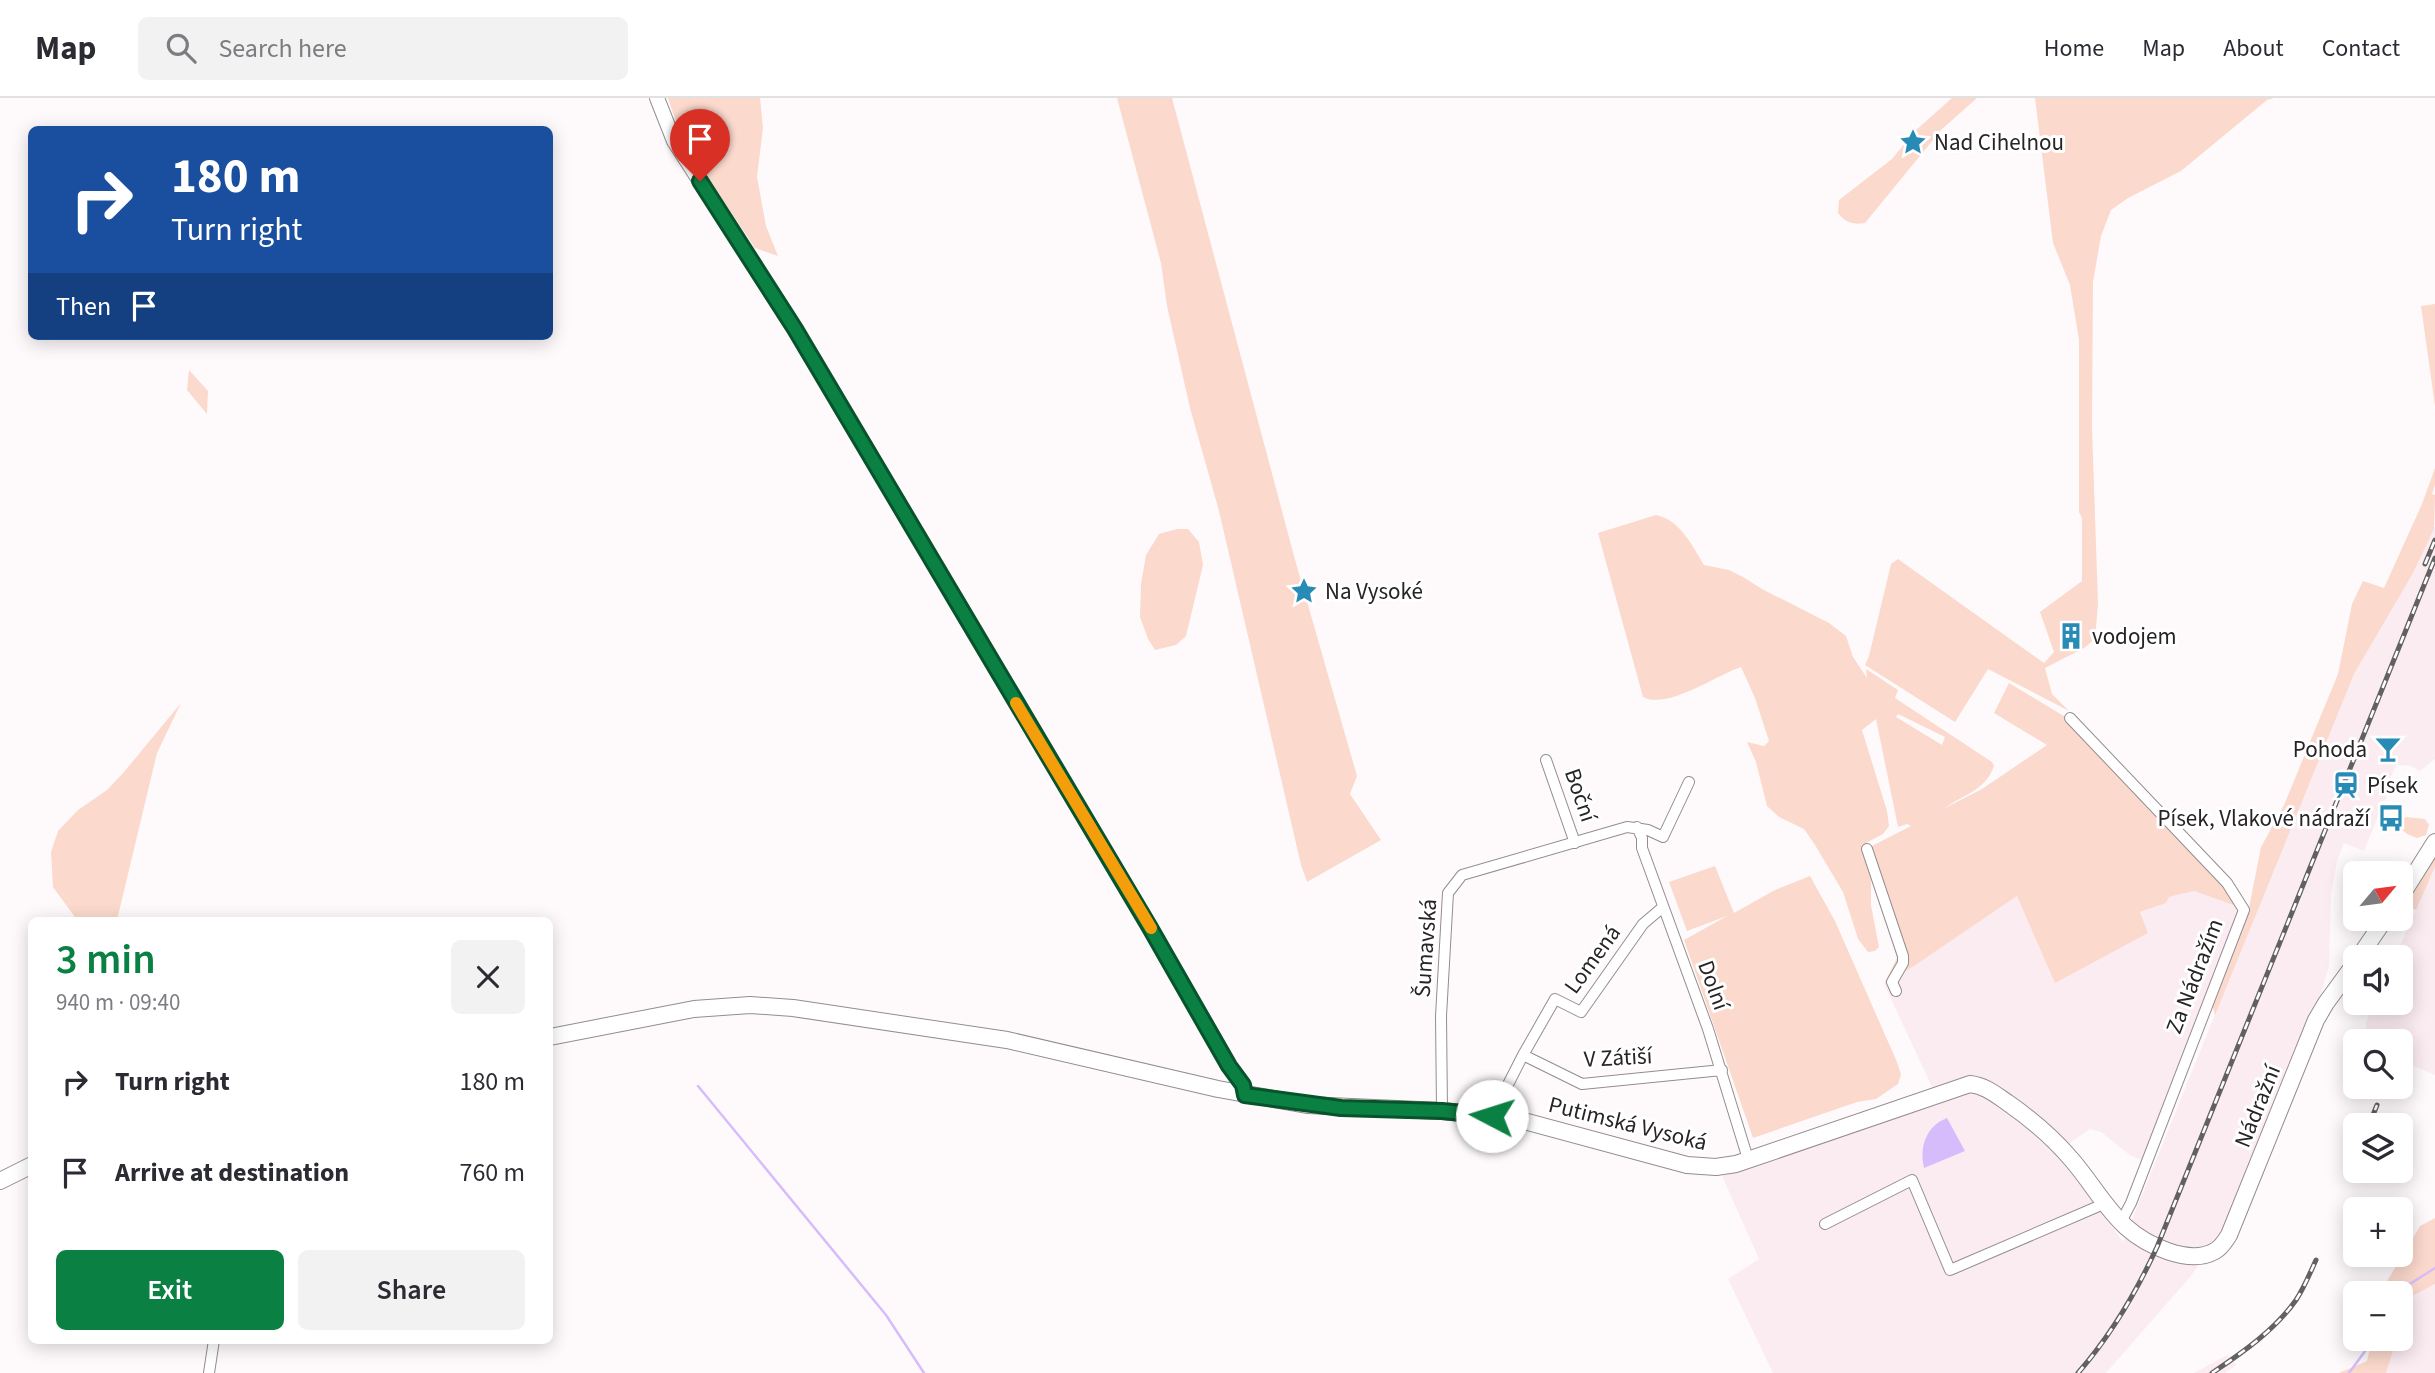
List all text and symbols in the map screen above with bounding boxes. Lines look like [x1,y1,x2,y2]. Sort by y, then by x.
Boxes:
search box [138,17,628,80]
text: Map [35,25,96,72]
icon: search [162,29,200,67]
text: Search here [218,30,347,67]
text: Home [2044,31,2104,66]
text: Map [2142,31,2185,66]
text: About [2223,31,2284,66]
text: Contact [2322,31,2400,66]
pin [670,109,730,181]
icon: arrive [681,120,719,158]
place label: Nad Cihelnou [1934,126,2064,159]
place icon: Nad Cihelnou [1898,127,1928,157]
text: 180 m [171,142,300,212]
icon: right [56,154,147,245]
text: Turn right [171,207,302,253]
icon: arrive [125,287,163,325]
text: Then [56,288,111,325]
place label: Na Vysoké [1325,575,1423,608]
place icon: Na Vysoké [1289,576,1319,606]
place label: vodojem [2092,620,2177,653]
building icon: vodojem [2056,621,2086,651]
place label: Pohoda [2293,733,2367,766]
bar icon: Pohoda [2373,734,2403,764]
street label: Boční [1556,764,1605,828]
place label: Písek [2367,769,2419,802]
station icon: Písek [2331,770,2361,800]
place label: Písek, Vlakové nádraží [2158,802,2371,835]
bus stop icon: Písek, Vlakové nádraží [2376,803,2406,833]
north arrow [2343,861,2413,931]
map controls [2343,861,2413,1351]
street label: Šumavská [1406,898,1445,998]
street label: Za Nádražím [2157,914,2232,1039]
street label: Lomená [1556,918,1629,1001]
text: 3 min [56,930,156,990]
button: close [451,940,525,1014]
button: sound [2343,945,2413,1015]
street label: Dolní [1689,956,1738,1016]
text: 940 m · 09:40 [56,986,180,1019]
button: search [2343,1029,2413,1099]
street label: V Zátiší [1583,1039,1654,1076]
street label: Nádražní [2226,1059,2289,1152]
icon: right [56,1063,94,1101]
text: Turn right [115,1063,230,1100]
text: 180 m [459,1063,525,1100]
position arrow [1455,1079,1529,1153]
street label: Putimská Vysoká [1545,1088,1711,1159]
button: layers [2343,1113,2413,1183]
icon: arrive [56,1154,94,1192]
text: Arrive at destination [115,1154,349,1191]
text: 760 m [459,1154,525,1191]
button: + [2343,1197,2413,1267]
button: Exit [56,1250,284,1330]
button: Share [298,1250,525,1330]
button: − [2343,1281,2413,1351]

